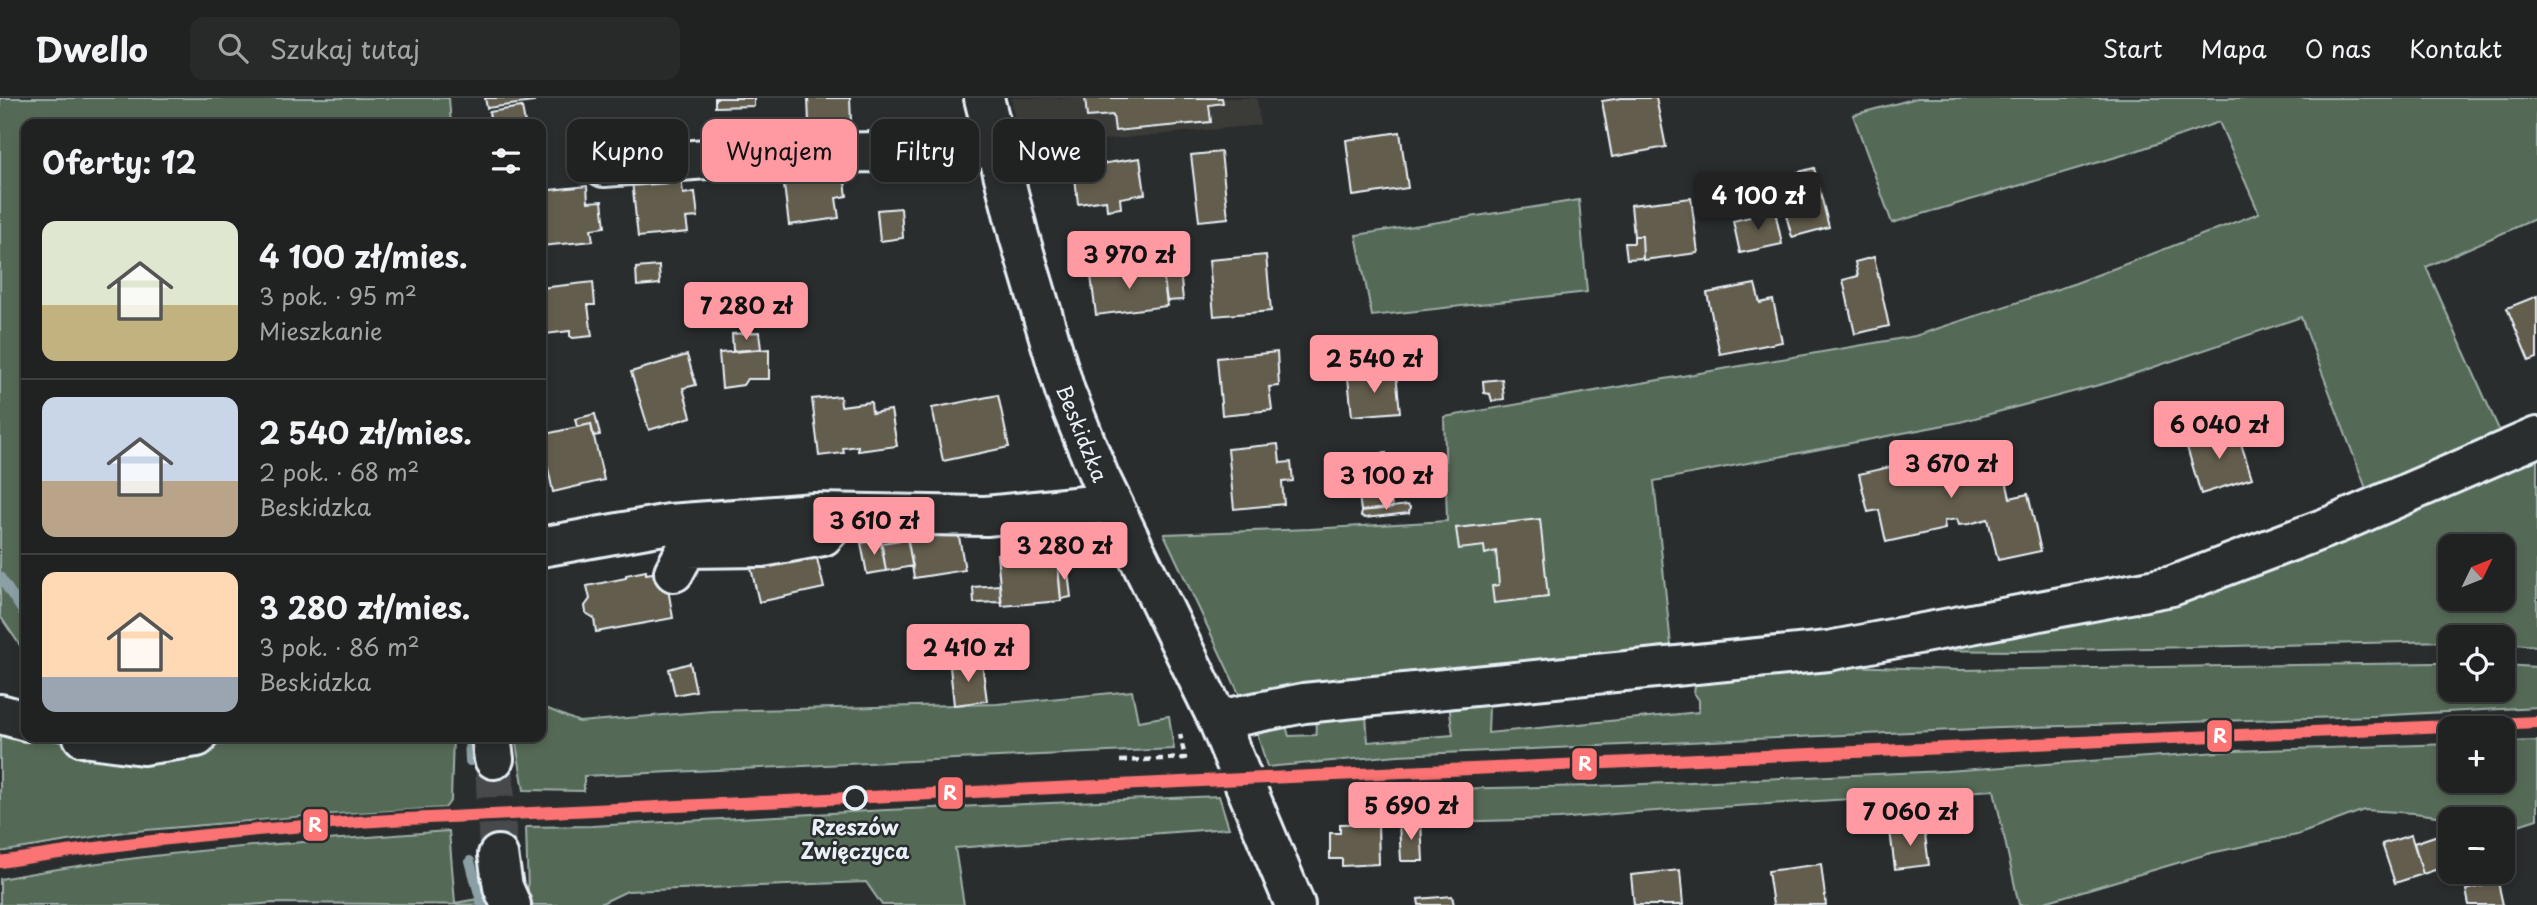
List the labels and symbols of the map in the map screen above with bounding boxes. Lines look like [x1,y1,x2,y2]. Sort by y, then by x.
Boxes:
pin: 4 100 zł [1686,172,1830,232]
pin: 3 970 zł [1057,232,1201,291]
pin: 7 280 zł [674,282,818,342]
pin: 2 540 zł [1302,336,1446,395]
street label: Beskidzka [1049,380,1117,486]
pin: 6 040 zł [2147,402,2291,461]
pin: 3 670 zł [1879,440,2023,500]
pin: 3 100 zł [1314,452,1458,512]
pin: 3 610 zł [802,498,946,557]
pin: 3 280 zł [992,522,1136,582]
north arrow [2438,534,2515,611]
pin: 2 410 zł [896,624,1040,684]
line badge: R [2206,719,2233,753]
text: R [2213,721,2227,749]
line badge: R [1571,747,1598,781]
text: R [1578,749,1592,777]
line badge: R [937,776,964,810]
text: R [943,778,957,806]
pin: 5 690 zł [1339,782,1483,842]
marker: Rzeszów Zwięczyca [843,786,867,810]
pin: 7 060 zł [1838,788,1982,848]
line badge: R [302,808,329,842]
text: R [308,810,322,838]
place label: Rzeszów Zwięczyca [801,810,909,866]

